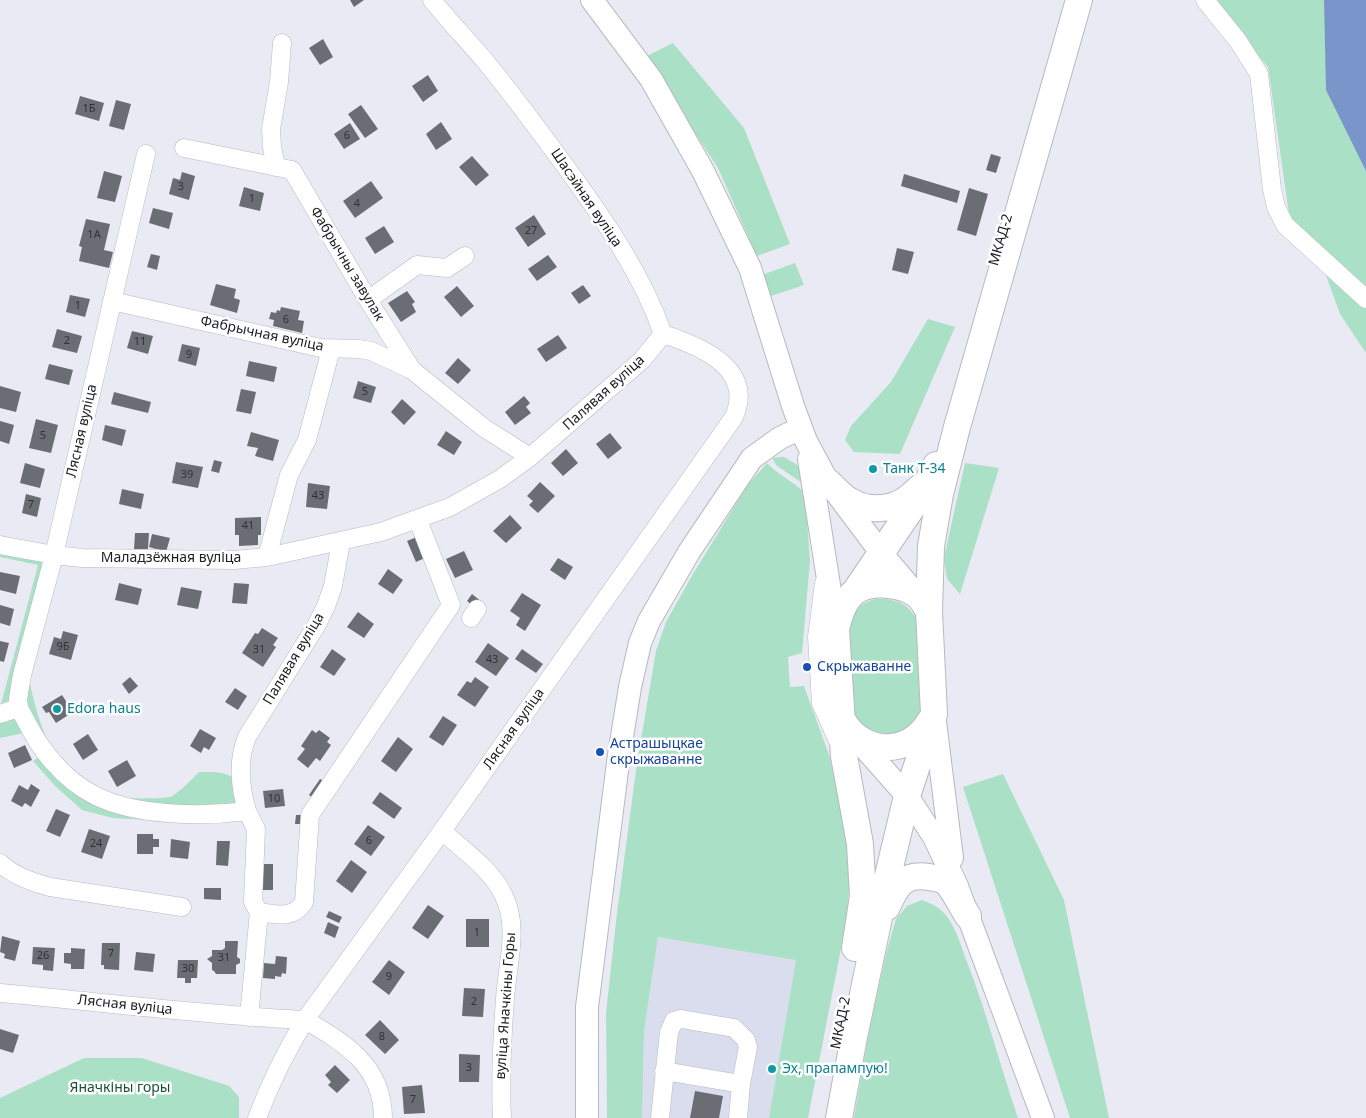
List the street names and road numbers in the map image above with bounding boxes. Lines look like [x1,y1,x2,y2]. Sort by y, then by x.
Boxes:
street label: Шасэйная вуліца [547,146,625,250]
street label: Фабрычны завулак [306,204,388,324]
street label: МКАД-2 [986,212,1016,268]
street label: Фабрычная вуліца [199,313,325,355]
street label: Палявая вуліца [560,352,648,434]
street label: Лясная вуліца [63,383,101,479]
street label: Маладзёжная вуліца [101,550,241,566]
street label: Палявая вуліца [260,610,328,708]
street label: Лясная вуліца [480,685,548,773]
street label: вуліца Яначкіны Горы [492,932,520,1080]
street label: Лясная вуліца [77,992,173,1018]
street label: МКАД-2 [828,995,854,1051]

